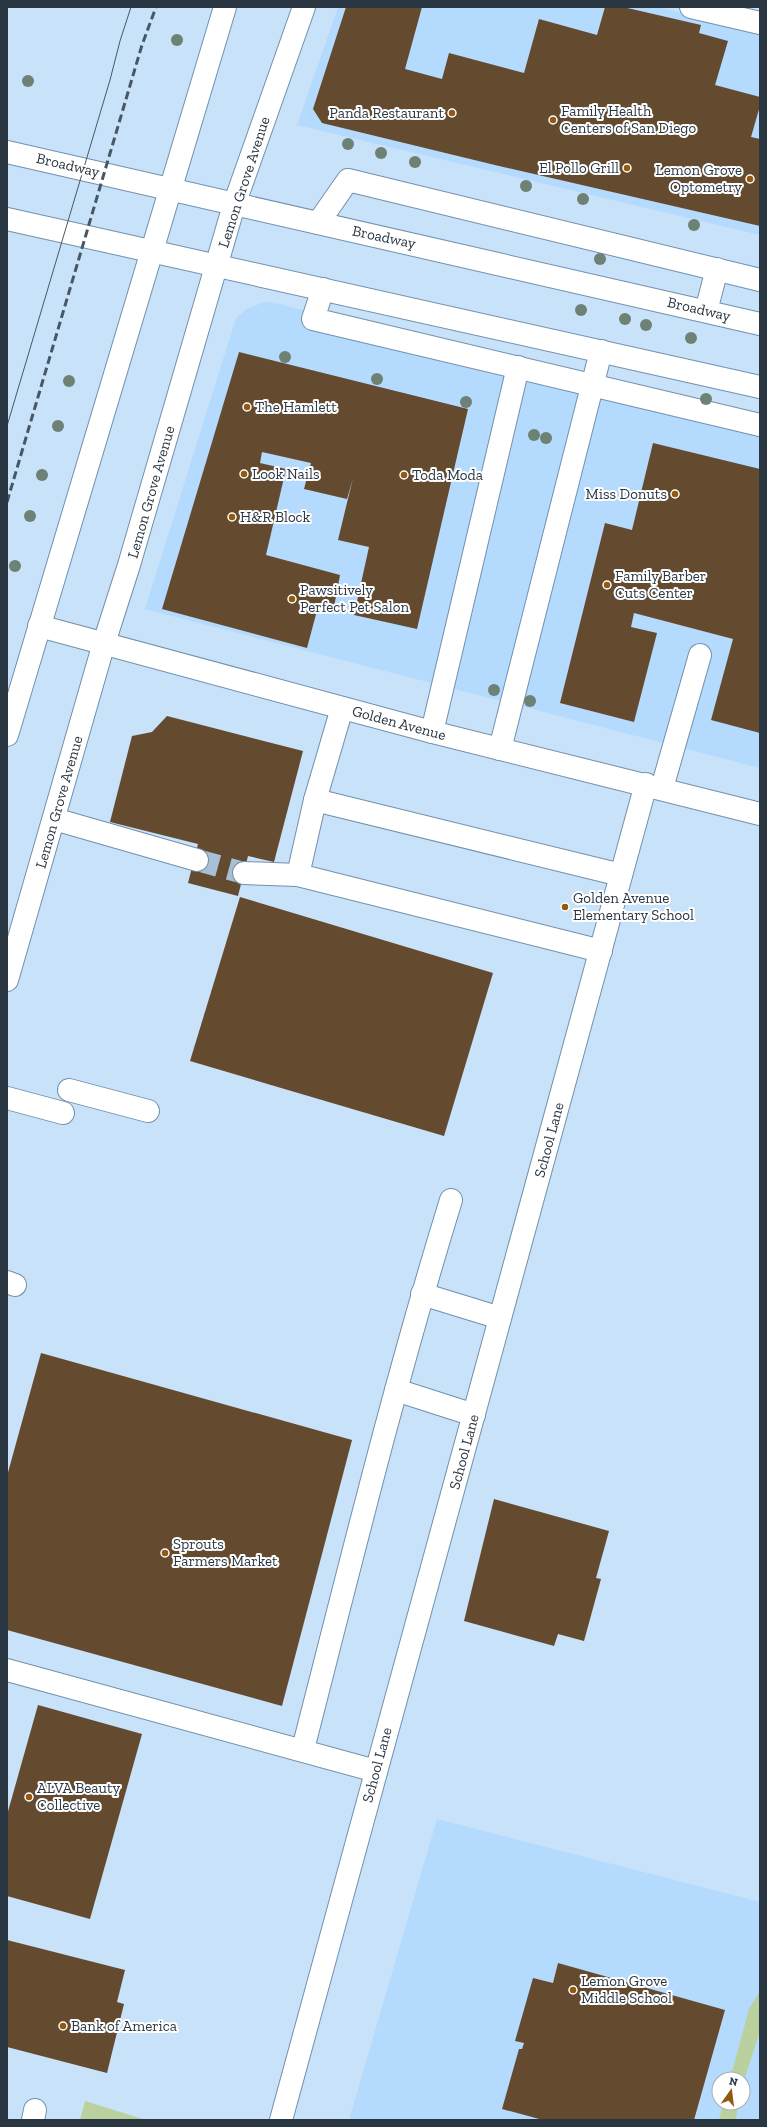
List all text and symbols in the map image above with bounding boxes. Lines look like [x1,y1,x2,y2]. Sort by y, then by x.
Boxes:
place label: Family Health Centers of San Diego [561,102,696,137]
place label: Panda Restaurant [329,104,444,122]
marker: Panda Restaurant [447,108,457,118]
street label: Lemon Grove Avenue [214,114,274,250]
marker: Family Health Centers of San Diego [548,115,558,125]
street label: Broadway [35,149,102,181]
place label: El Pollo Grill [539,159,619,177]
place label: Lemon Grove Optometry [656,161,742,196]
marker: El Pollo Grill [622,163,632,173]
marker: Lemon Grove Optometry [745,174,755,184]
street label: Broadway [351,221,418,253]
street label: Broadway [666,293,733,325]
place label: The Hamlett [255,398,337,416]
marker: The Hamlett [242,402,252,412]
street label: Lemon Grove Avenue [123,424,179,560]
place label: Look Nails [252,465,320,483]
place label: Toda Moda [412,466,483,484]
marker: Look Nails [239,469,249,479]
marker: Toda Moda [399,470,409,480]
place label: Miss Donuts [586,485,667,503]
marker: Miss Donuts [670,489,680,499]
place label: H&R Block [240,508,311,526]
marker: H&R Block [227,512,237,522]
place label: Family Barber Cuts Center [615,567,706,602]
marker: Family Barber Cuts Center [602,580,612,590]
place label: Pawsitively Perfect Pet Salon [300,581,409,616]
marker: Pawsitively Perfect Pet Salon [287,594,297,604]
street label: Golden Avenue [350,702,448,744]
street label: Lemon Grove Avenue [31,734,87,870]
place label: Golden Avenue Elementary School [573,889,694,924]
marker: Golden Avenue Elementary School [560,902,570,912]
street label: School Lane [530,1100,568,1180]
street label: School Lane [445,1412,483,1492]
place label: Sprouts Farmers Market [173,1535,278,1570]
marker: Sprouts Farmers Market [160,1548,170,1558]
street label: School Lane [358,1725,396,1805]
place label: ALVA Beauty Collective [37,1779,121,1814]
marker: ALVA Beauty Collective [24,1792,34,1802]
place label: Lemon Grove Middle School [581,1972,672,2007]
marker: Lemon Grove Middle School [568,1985,578,1995]
place label: Bank of America [71,2017,177,2035]
marker: Bank of America [58,2021,68,2031]
north arrow [711,2071,751,2111]
text: N [728,2074,740,2089]

